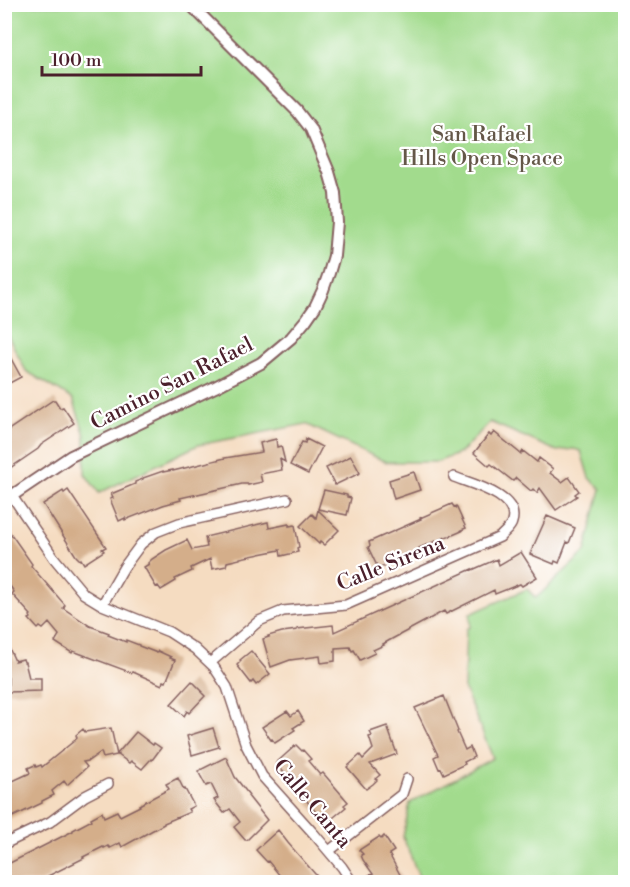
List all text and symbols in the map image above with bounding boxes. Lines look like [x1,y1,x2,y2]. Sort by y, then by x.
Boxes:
scale bar [42,39,201,77]
text: 100 m [51,49,102,72]
park label: San Rafael Hills Open Space [401,122,563,172]
street label: Camino San Rafael [86,332,258,436]
street label: Calle Sirena [333,530,449,597]
street label: Calle Canta [267,754,357,854]

